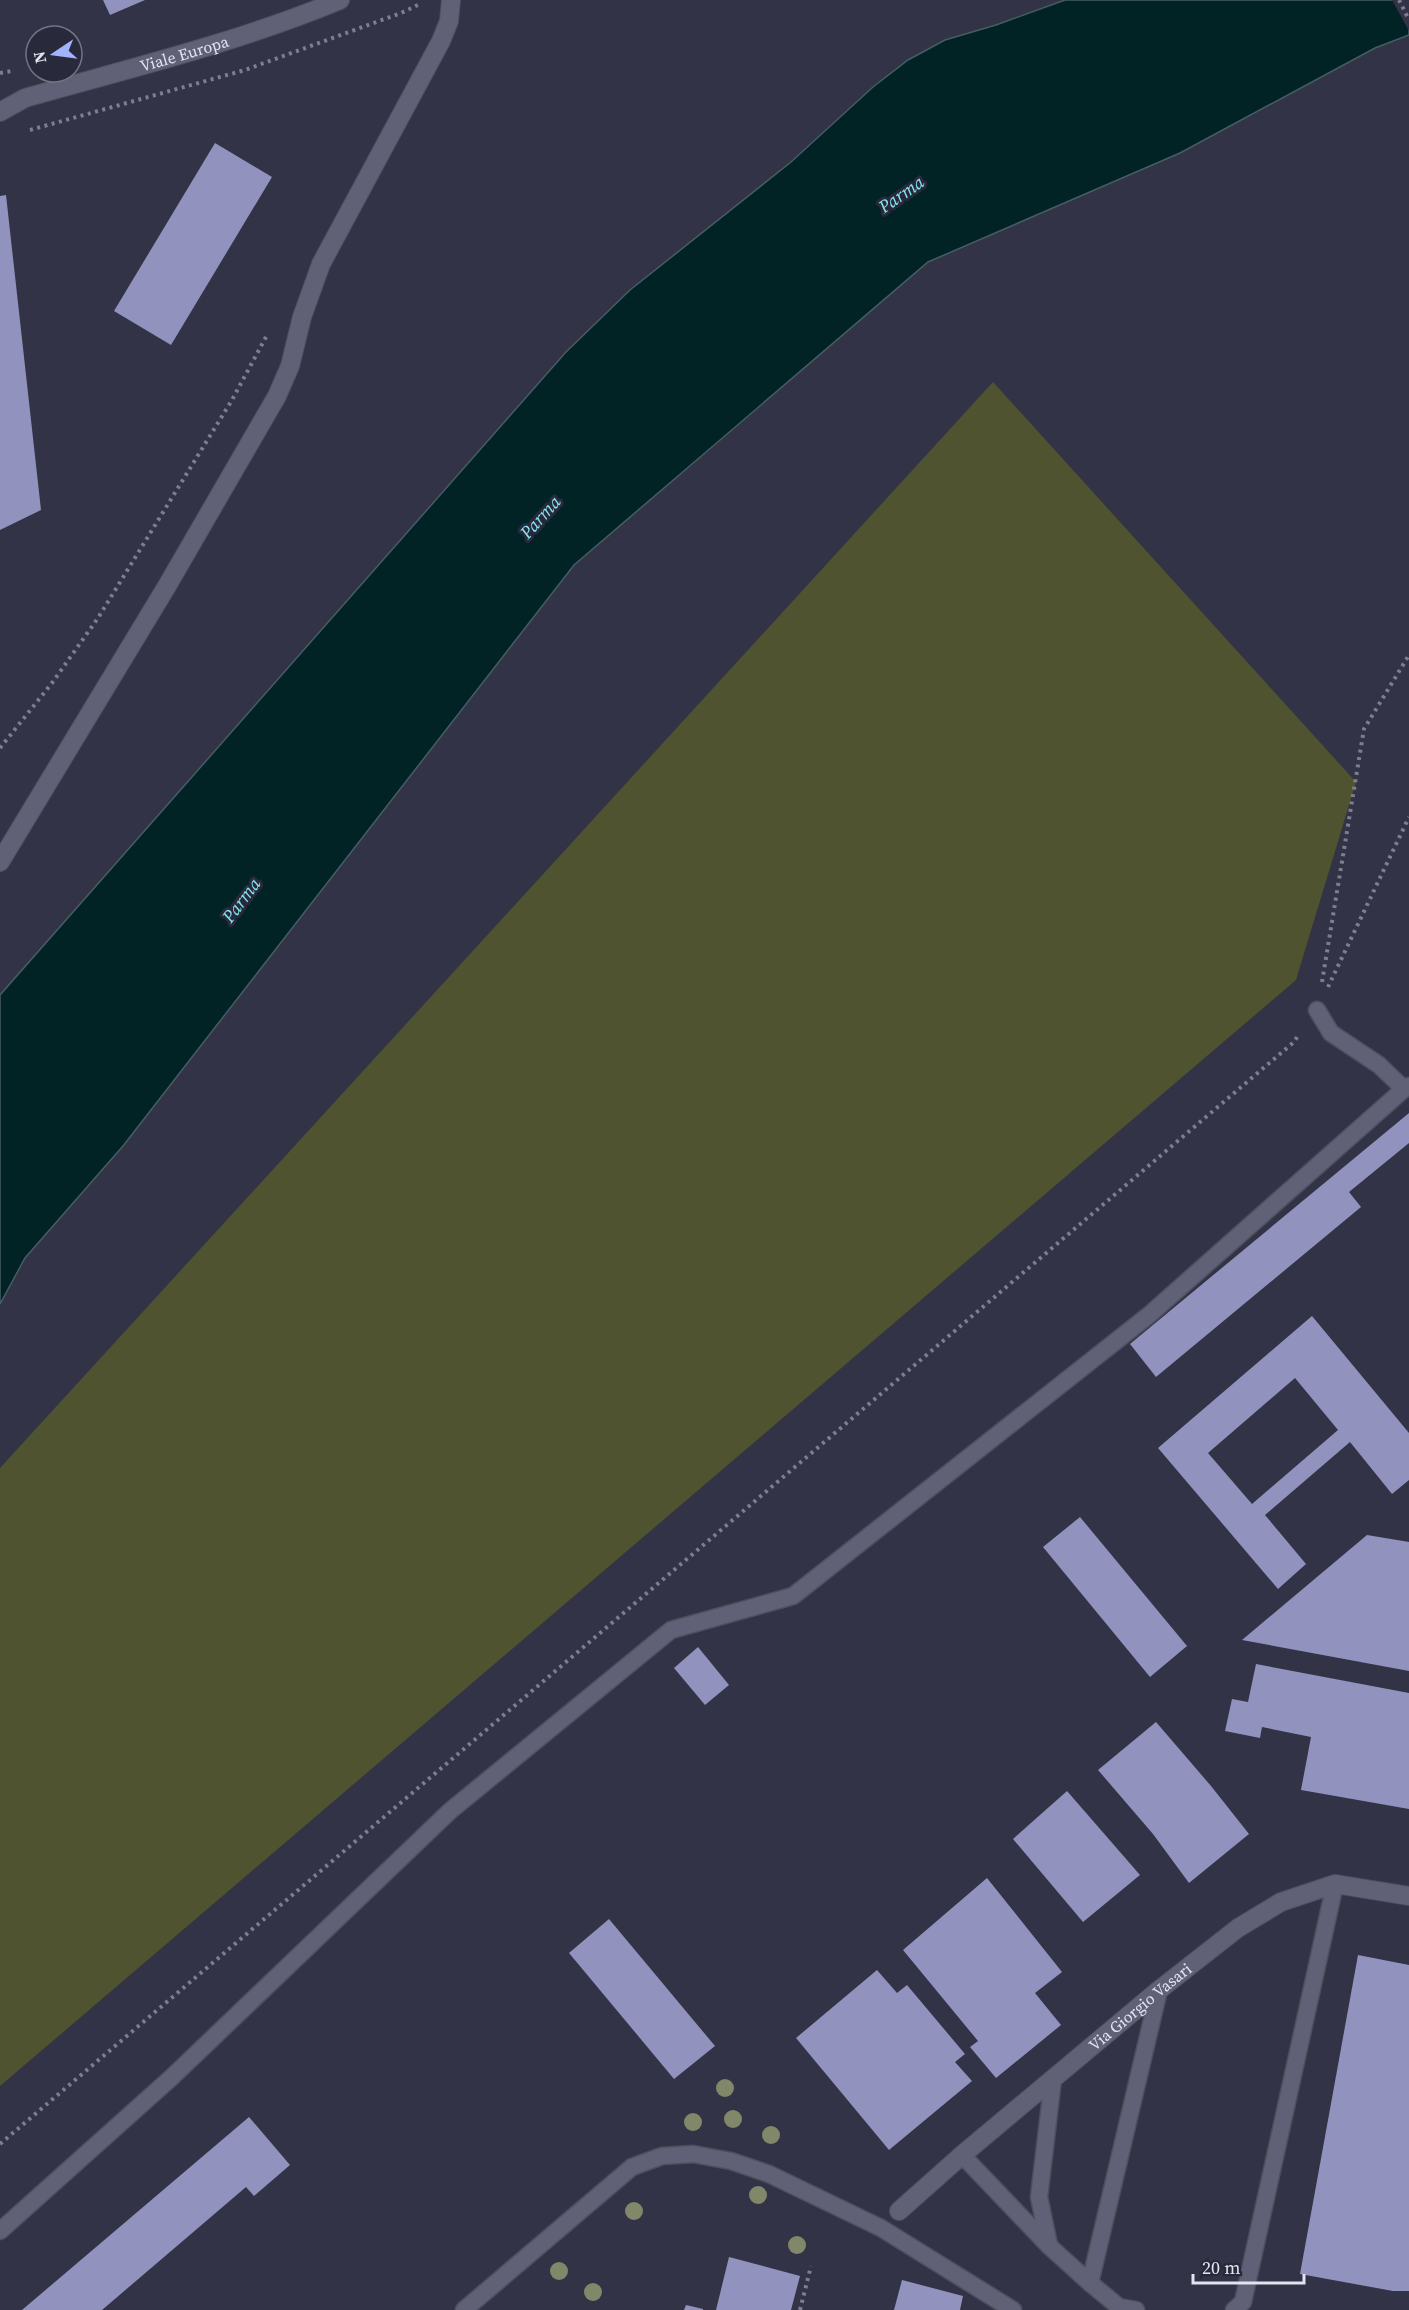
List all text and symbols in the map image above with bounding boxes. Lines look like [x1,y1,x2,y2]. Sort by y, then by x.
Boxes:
north arrow [24,24,84,84]
street label: Viale Europa [137,30,232,77]
text: N [27,49,51,66]
water label: Parma [872,169,929,219]
water label: Parma [513,489,567,545]
water label: Parma [215,872,267,928]
street label: Via Giorgio Vasari [1084,1957,1196,2056]
scale bar [1193,2247,1304,2285]
text: 20 m [1202,2255,1240,2280]

